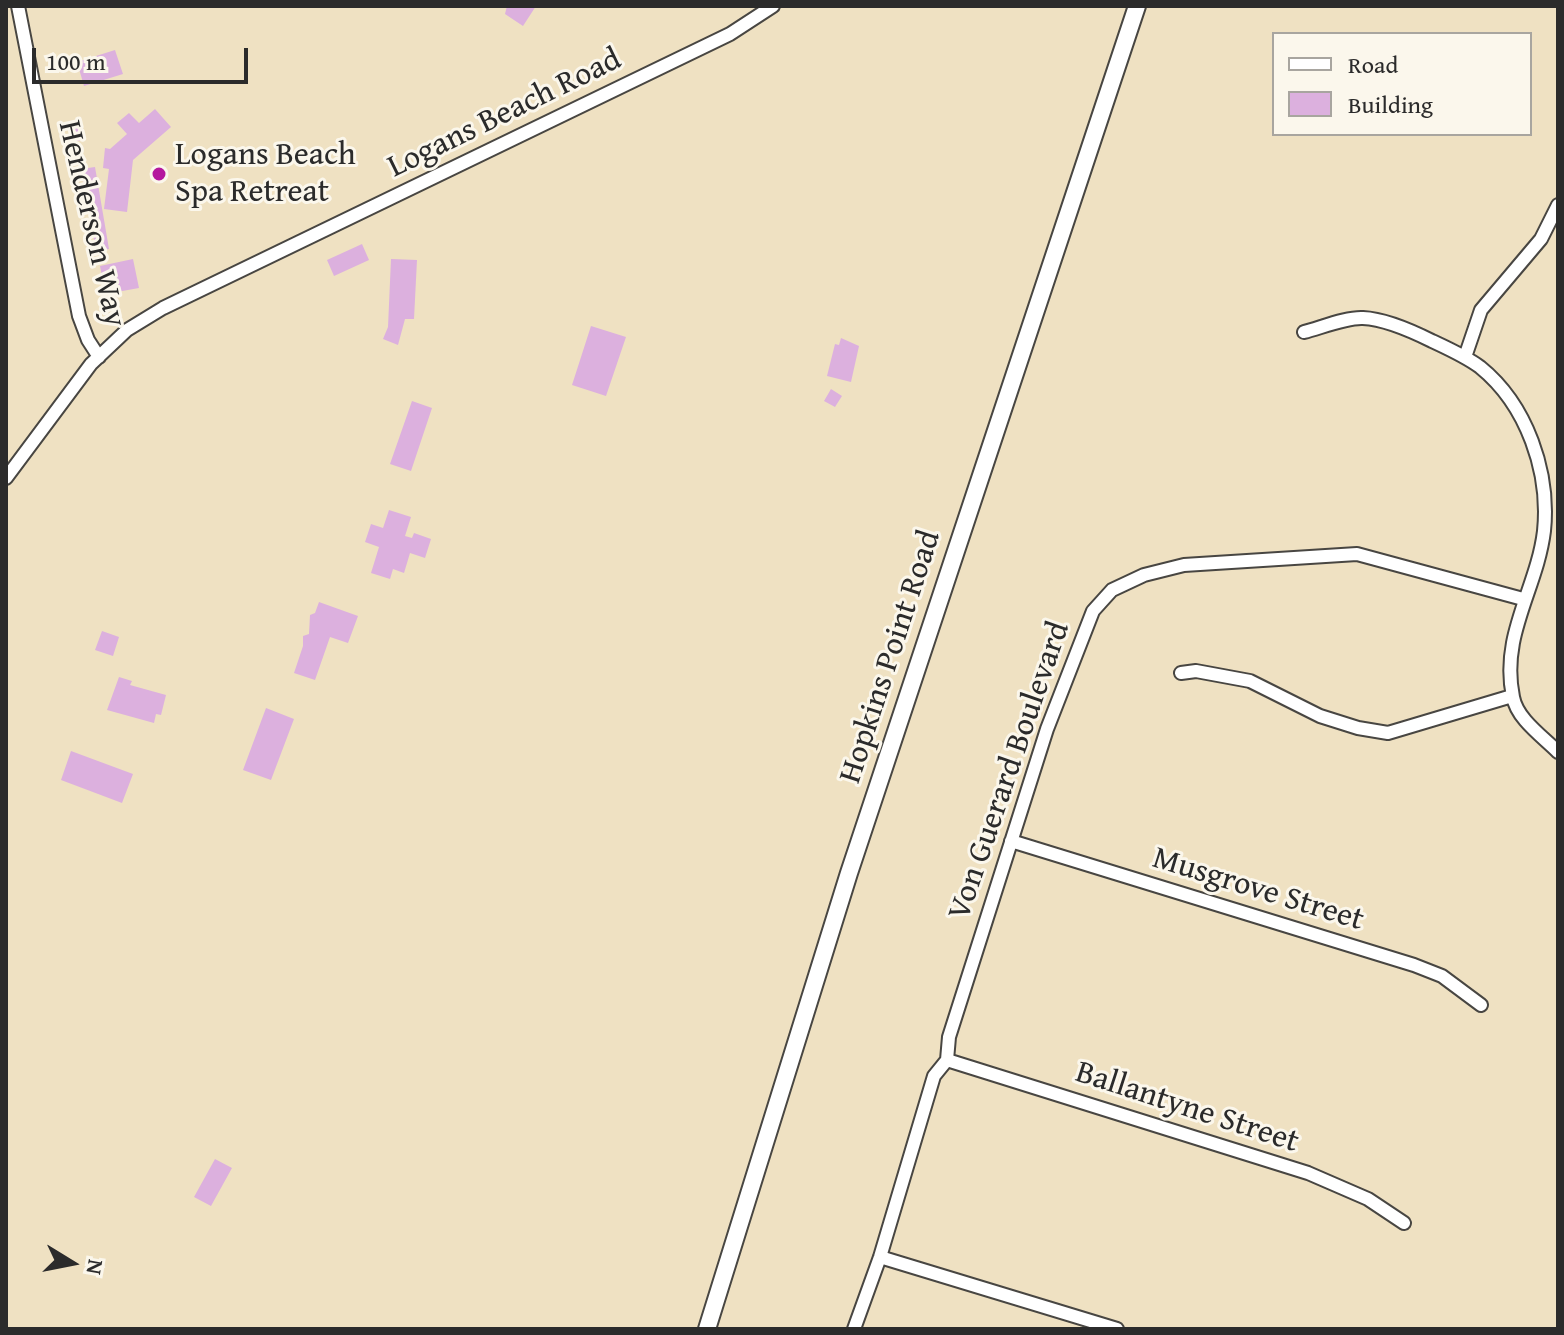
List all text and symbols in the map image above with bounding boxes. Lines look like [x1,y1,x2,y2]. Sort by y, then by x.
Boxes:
scale bar [36,32,252,82]
legend [1272,32,1532,136]
street label: Logans Beach Road [382,41,628,187]
text: 100 m [46,44,106,79]
text: Road [1348,47,1398,82]
text: Building [1348,87,1433,122]
street label: Henderson Way [49,117,133,331]
place label: Logans Beach Spa Retreat [175,137,356,212]
marker: Logans Beach Spa Retreat [150,165,168,183]
street label: Hopkins Point Road [832,526,950,788]
street label: Von Guerard Boulevard [941,617,1079,925]
street label: Musgrove Street [1148,840,1368,940]
street label: Ballantyne Street [1070,1054,1304,1162]
north arrow [32,1223,112,1303]
text: N [79,1257,113,1277]

